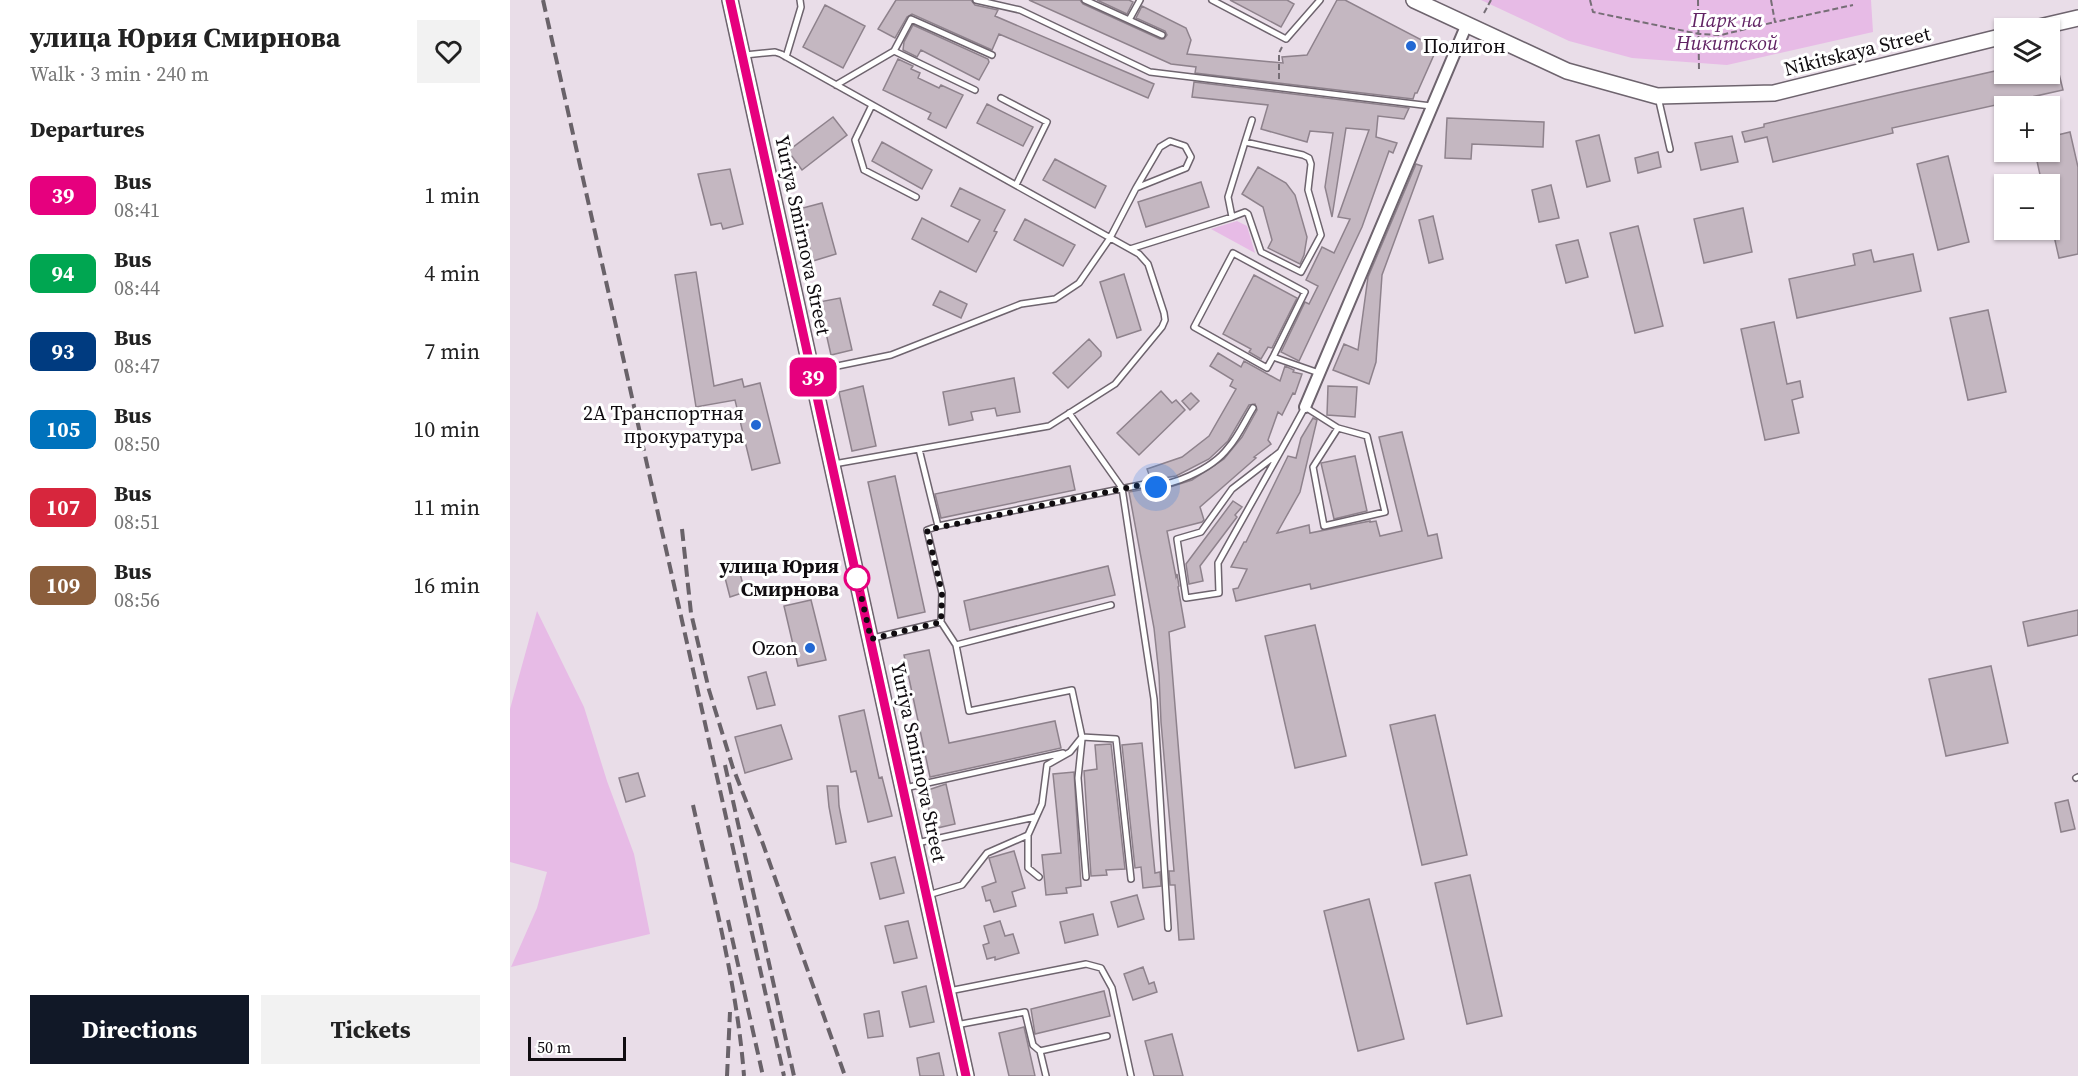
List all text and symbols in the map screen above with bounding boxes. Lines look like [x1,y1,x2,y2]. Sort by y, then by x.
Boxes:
park label: Парк на Никитской [1675,6,1779,57]
text: улица Юрия Смирнова [30,18,341,56]
map controls [1994,18,2060,240]
button: layers [1994,18,2060,84]
street label: Nikitskaya Street [1781,19,1934,83]
button: heart [417,20,480,83]
place label: Полигон [1423,32,1506,60]
marker: Полигон [1404,39,1418,53]
text: Walk · 3 min · 240 m [30,60,209,88]
button: + [1994,96,2060,162]
text: Departures [30,114,144,144]
street label: Yuriya Smirnova Street [768,132,838,338]
text: Bus [114,166,151,196]
button: − [1994,174,2060,240]
text: 1 min [424,180,480,210]
text: 39 [52,181,74,210]
text: 08:41 [114,196,160,224]
text: Bus [114,244,151,274]
text: 4 min [424,258,480,288]
text: 94 [52,259,74,288]
text: 08:44 [114,274,160,302]
text: Bus [114,322,151,352]
text: 7 min [424,336,480,366]
text: 93 [52,337,74,366]
text: 08:47 [114,352,160,380]
line badge: 39 [786,358,840,397]
text: 39 [802,363,824,392]
place label: 2А Транспортная прокуратура [583,399,745,450]
text: Bus [114,400,151,430]
text: 10 min [413,414,480,444]
text: 105 [46,415,80,444]
marker: 2А Транспортная прокуратура [749,418,763,432]
text: 08:50 [114,430,160,458]
your location [1141,472,1171,502]
text: Bus [114,478,151,508]
text: 11 min [413,492,480,522]
text: 107 [46,493,80,522]
text: 08:51 [114,508,160,536]
place label: улица Юрия Смирнова [719,552,839,603]
text: Bus [114,556,151,586]
marker: улица Юрия Смирнова [844,565,870,591]
text: 16 min [413,570,480,600]
text: 109 [46,571,80,600]
text: 08:56 [114,586,160,614]
place label: Ozon [752,634,798,662]
marker: Ozon [803,641,817,655]
street label: Yuriya Smirnova Street [884,659,954,865]
button: Directions [30,995,249,1064]
button: Tickets [261,995,480,1064]
scale bar [528,1034,626,1062]
text: 50 m [537,1036,571,1058]

